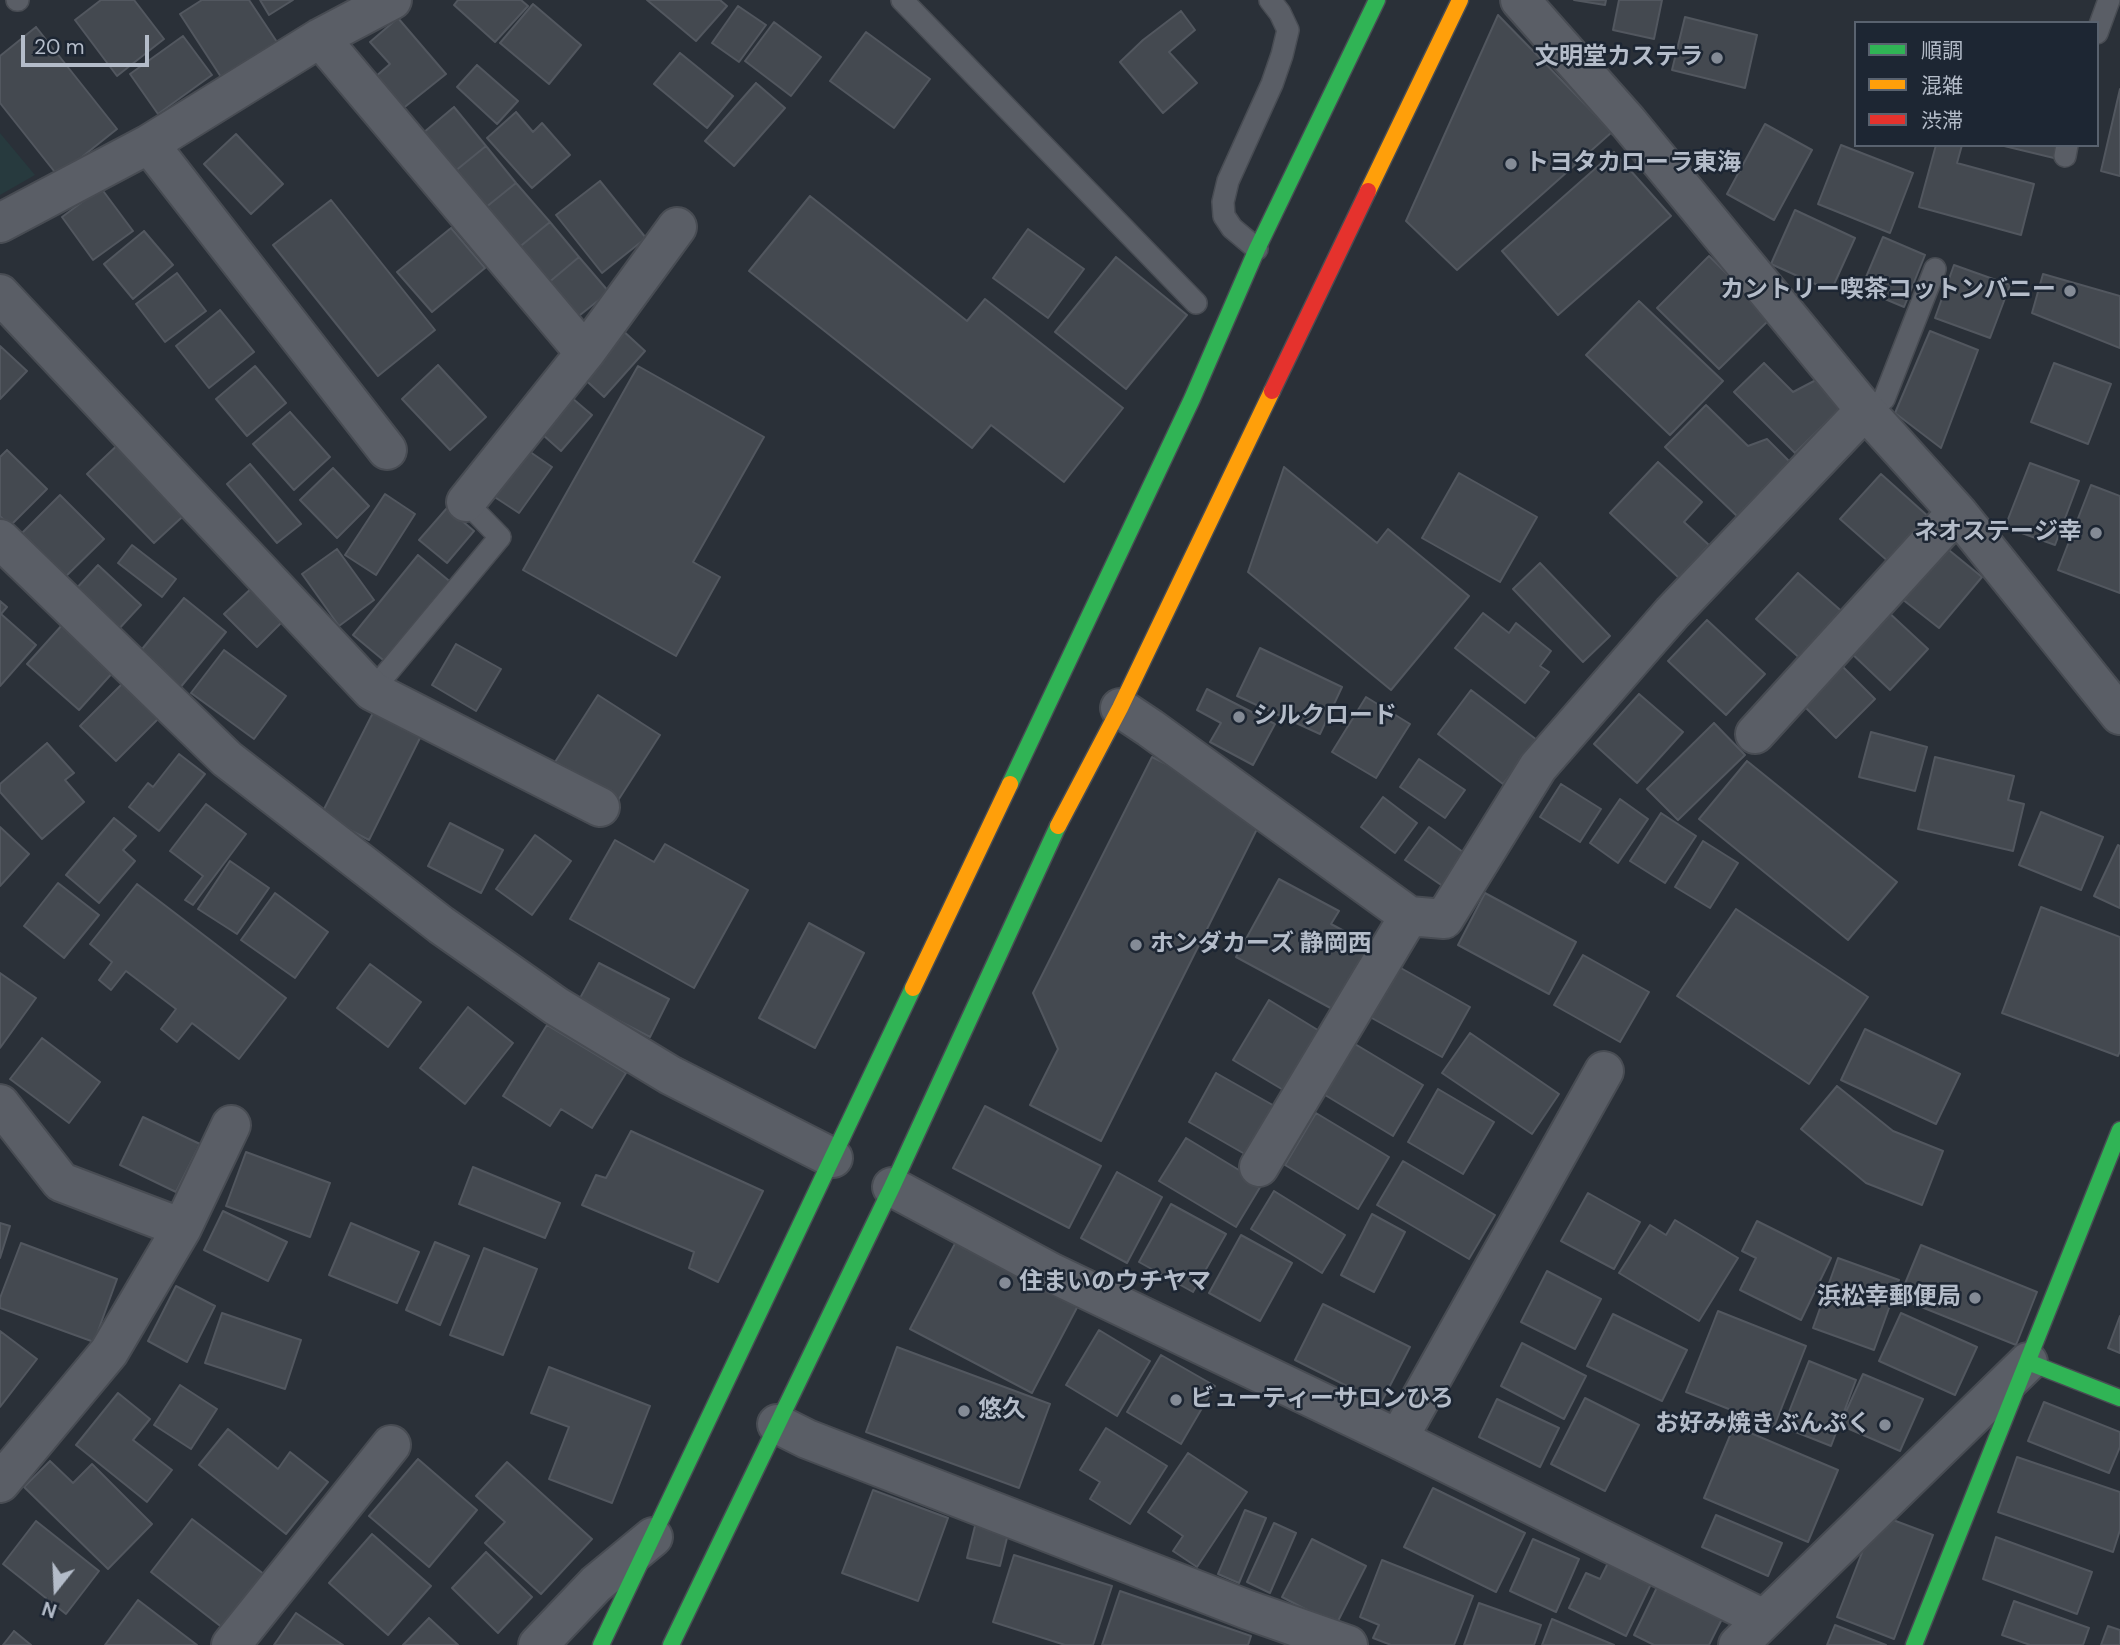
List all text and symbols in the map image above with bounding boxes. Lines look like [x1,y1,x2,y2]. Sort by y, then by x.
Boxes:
scale bar [24,21,152,65]
legend [1854,21,2099,147]
text: 20 m [34,33,85,61]
text: 順調 [1921,37,1963,65]
place label: 文明堂カステラ [1535,44,1703,72]
marker: 文明堂カステラ [1709,50,1725,66]
text: 混雑 [1921,72,1963,100]
text: 渋滞 [1921,107,1963,135]
place label: トヨタカローラ東海 [1525,150,1741,178]
marker: トヨタカローラ東海 [1503,156,1519,172]
place label: カントリー喫茶コットンバニー [1720,277,2056,305]
marker: カントリー喫茶コットンバニー [2062,283,2078,299]
place label: ネオステージ幸 [1914,519,2082,547]
marker: ネオステージ幸 [2088,525,2104,541]
place label: シルクロード [1253,703,1397,731]
marker: シルクロード [1231,709,1247,725]
place label: ホンダカーズ 静岡西 [1150,931,1372,959]
marker: ホンダカーズ 静岡西 [1128,937,1144,953]
place label: 住まいのウチヤマ [1019,1269,1211,1297]
marker: 住まいのウチヤマ [997,1275,1013,1291]
place label: 浜松幸郵便局 [1817,1284,1961,1312]
marker: 浜松幸郵便局 [1967,1290,1983,1306]
place label: ビューティーサロンひろ [1190,1386,1454,1414]
marker: ビューティーサロンひろ [1168,1392,1184,1408]
place label: 悠久 [978,1397,1026,1425]
marker: 悠久 [956,1403,972,1419]
place label: お好み焼きぶんぷく [1655,1411,1871,1439]
marker: お好み焼きぶんぷく [1877,1417,1893,1433]
north arrow [21,1554,91,1624]
text: N [39,1595,60,1623]

